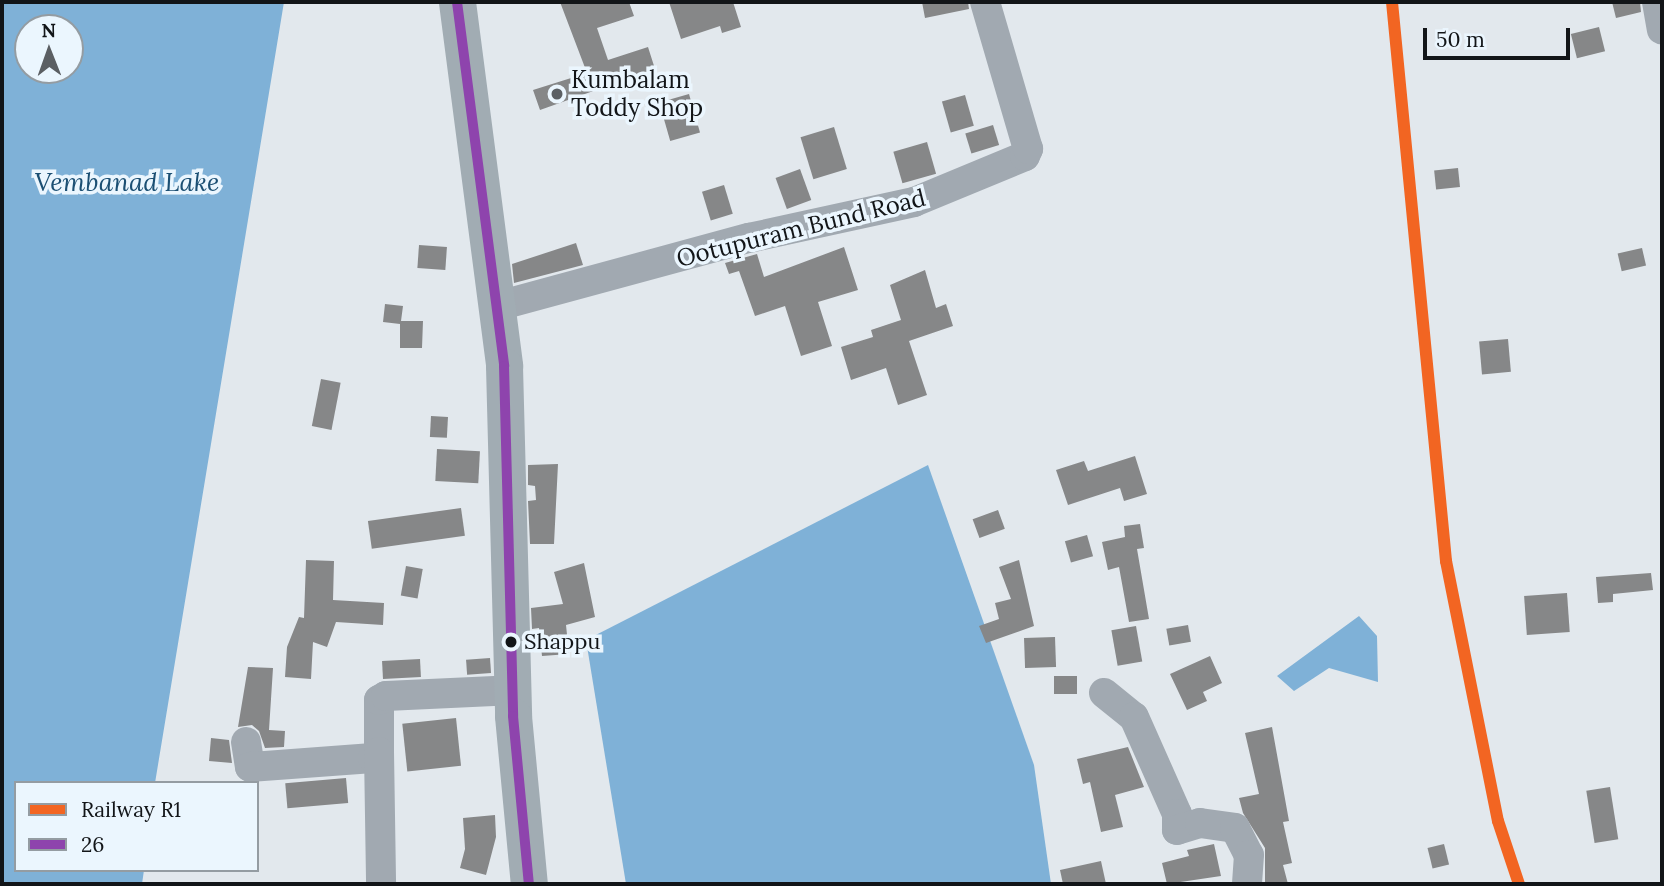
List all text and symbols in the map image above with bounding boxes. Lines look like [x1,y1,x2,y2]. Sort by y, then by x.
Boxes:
north arrow [14,14,84,84]
scale bar [1426,14,1573,58]
text: N [41,18,56,42]
text: 50 m [1436,26,1485,53]
place label: Kumbalam Toddy Shop [571,66,703,122]
marker: Kumbalam Toddy Shop [549,86,565,102]
water label: Vembanad Lake [35,166,219,198]
street label: Ootupuram Bund Road [674,183,928,273]
place label: Shappu [524,629,600,655]
marker: Shappu [504,635,518,649]
legend [14,781,259,872]
text: Railway R1 [81,796,181,823]
text: 26 [81,831,104,858]

